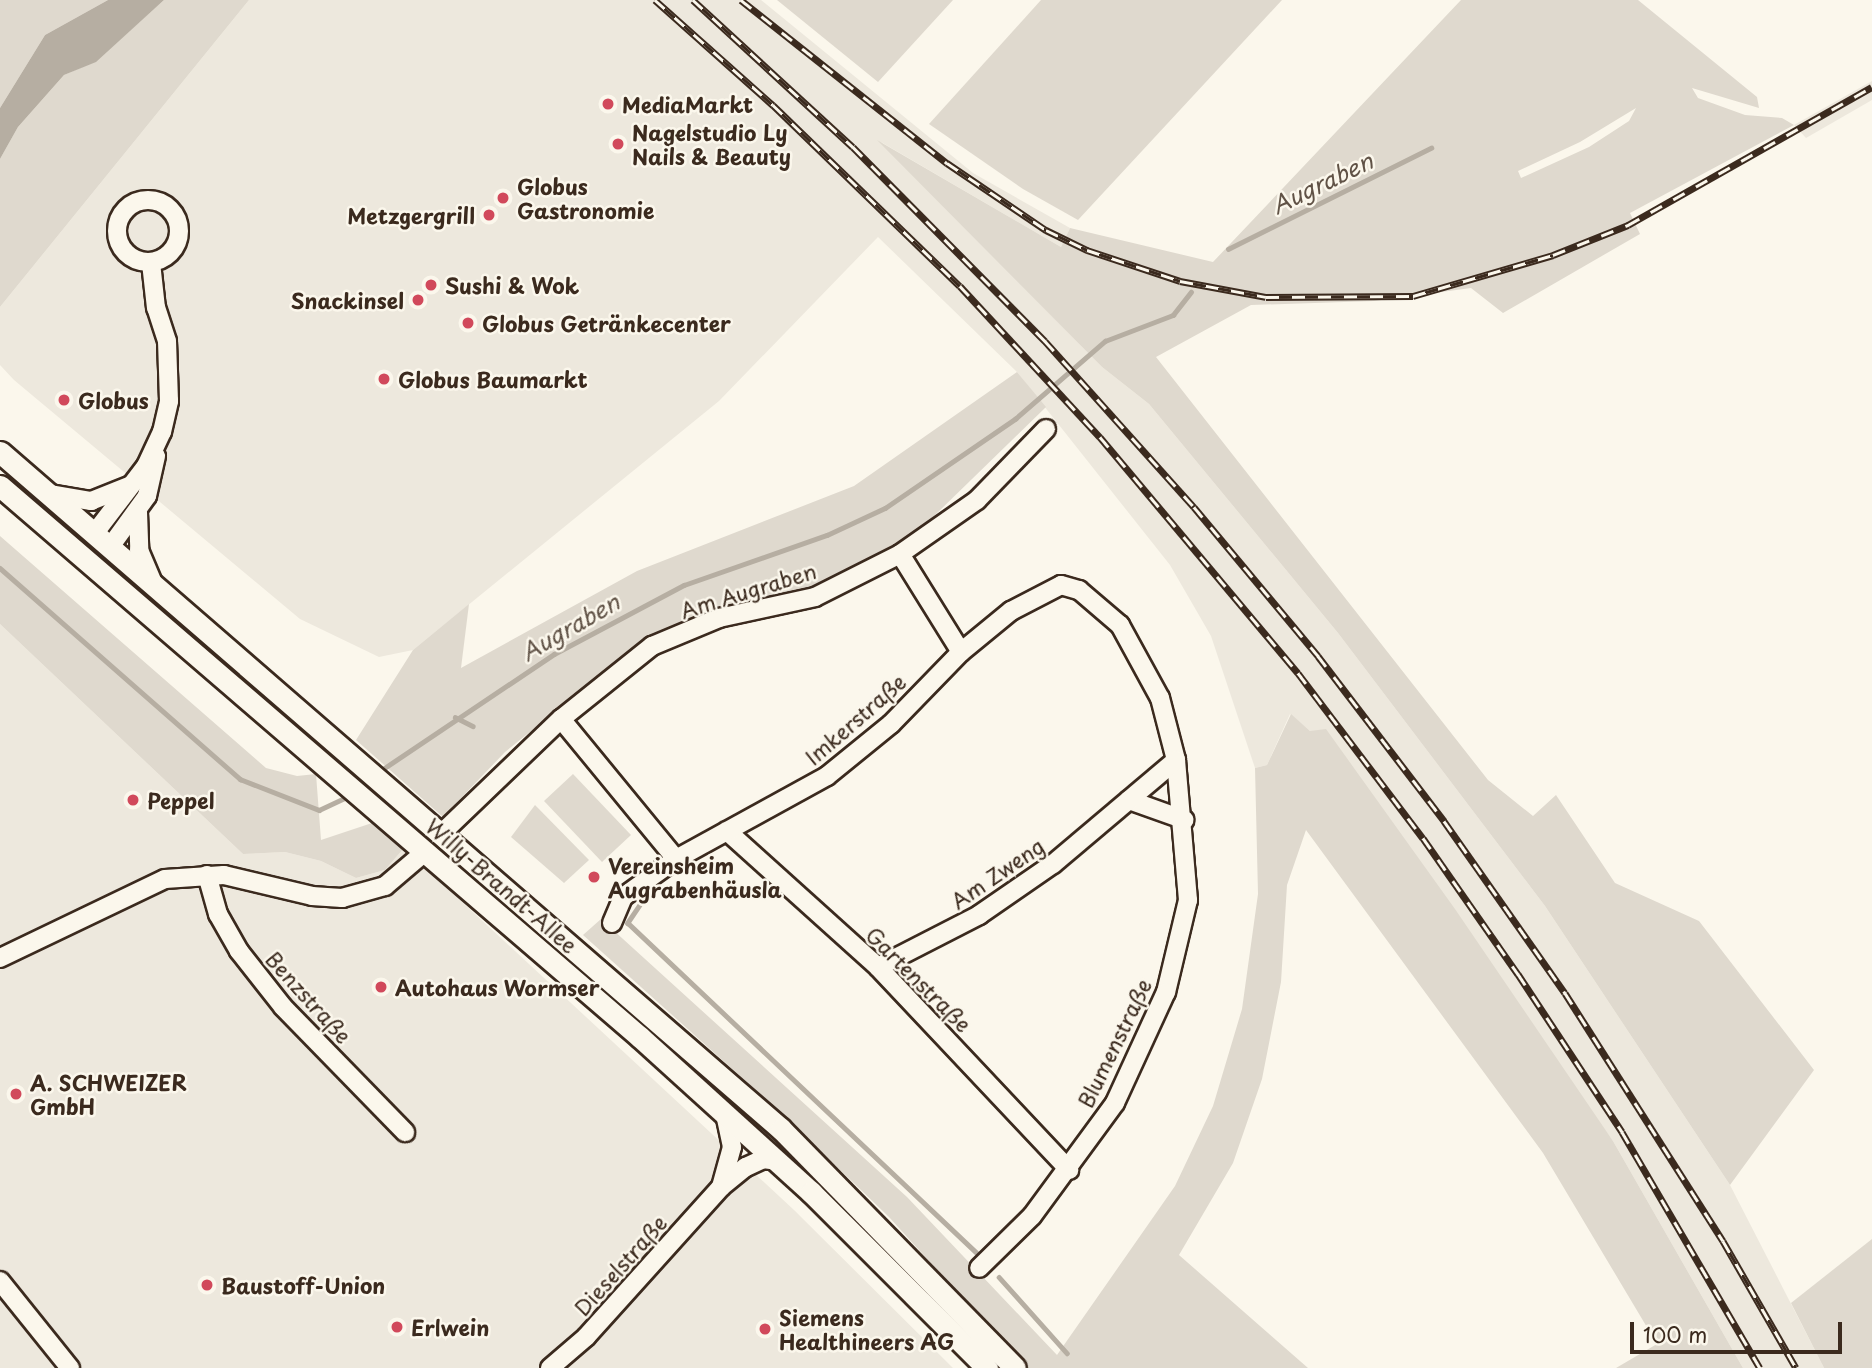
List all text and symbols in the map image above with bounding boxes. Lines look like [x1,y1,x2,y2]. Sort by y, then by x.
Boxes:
place label: MediaMarkt [622,91,753,117]
marker: MediaMarkt [600,96,616,112]
place label: Nagelstudio Ly Nails & Beauty [632,119,793,169]
marker: Nagelstudio Ly Nails & Beauty [610,136,626,152]
water label: Augraben [1267,147,1377,219]
place label: Globus Gastronomie [517,173,654,223]
marker: Globus Gastronomie [495,190,511,206]
place label: Metzgergrill [347,202,475,228]
marker: Metzgergrill [481,207,497,223]
place label: Sushi & Wok [445,272,580,298]
marker: Sushi & Wok [423,277,439,293]
place label: Snackinsel [291,287,404,313]
marker: Snackinsel [410,292,426,308]
place label: Globus Getränkecenter [482,310,730,336]
marker: Globus Getränkecenter [460,315,476,331]
place label: Globus Baumarkt [398,366,587,392]
marker: Globus Baumarkt [376,371,392,387]
place label: Globus [78,387,149,413]
marker: Globus [56,392,72,408]
street label: Am Augraben [676,557,820,623]
water label: Augraben [516,588,624,666]
street label: Imkerstraße [800,668,910,770]
place label: Peppel [147,787,215,813]
marker: Peppel [125,792,141,808]
street label: Willy-Brandt-Allee [421,812,583,958]
street label: Am Zweng [946,833,1048,913]
place label: Vereinsheim Augrabenhäusla [608,852,782,902]
marker: Vereinsheim Augrabenhäusla [586,869,602,885]
street label: Gartenstraße [861,921,977,1037]
street label: Benzstraße [261,946,357,1048]
place label: Autohaus Wormser [395,974,599,1000]
street label: Blumenstraße [1072,975,1156,1111]
marker: Autohaus Wormser [373,979,389,995]
place label: A. SCHWEIZER GmbH [30,1069,188,1119]
marker: A. SCHWEIZER GmbH [8,1086,24,1102]
street label: Dieselstraße [569,1210,671,1320]
place label: Baustoff-Union [221,1272,385,1298]
marker: Baustoff-Union [199,1277,215,1293]
place label: Siemens Healthineers AG [779,1304,955,1354]
scale bar [1634,1308,1846,1352]
place label: Erlwein [411,1314,489,1340]
text: 100 m [1643,1318,1707,1350]
marker: Erlwein [389,1319,405,1335]
marker: Siemens Healthineers AG [757,1321,773,1337]

